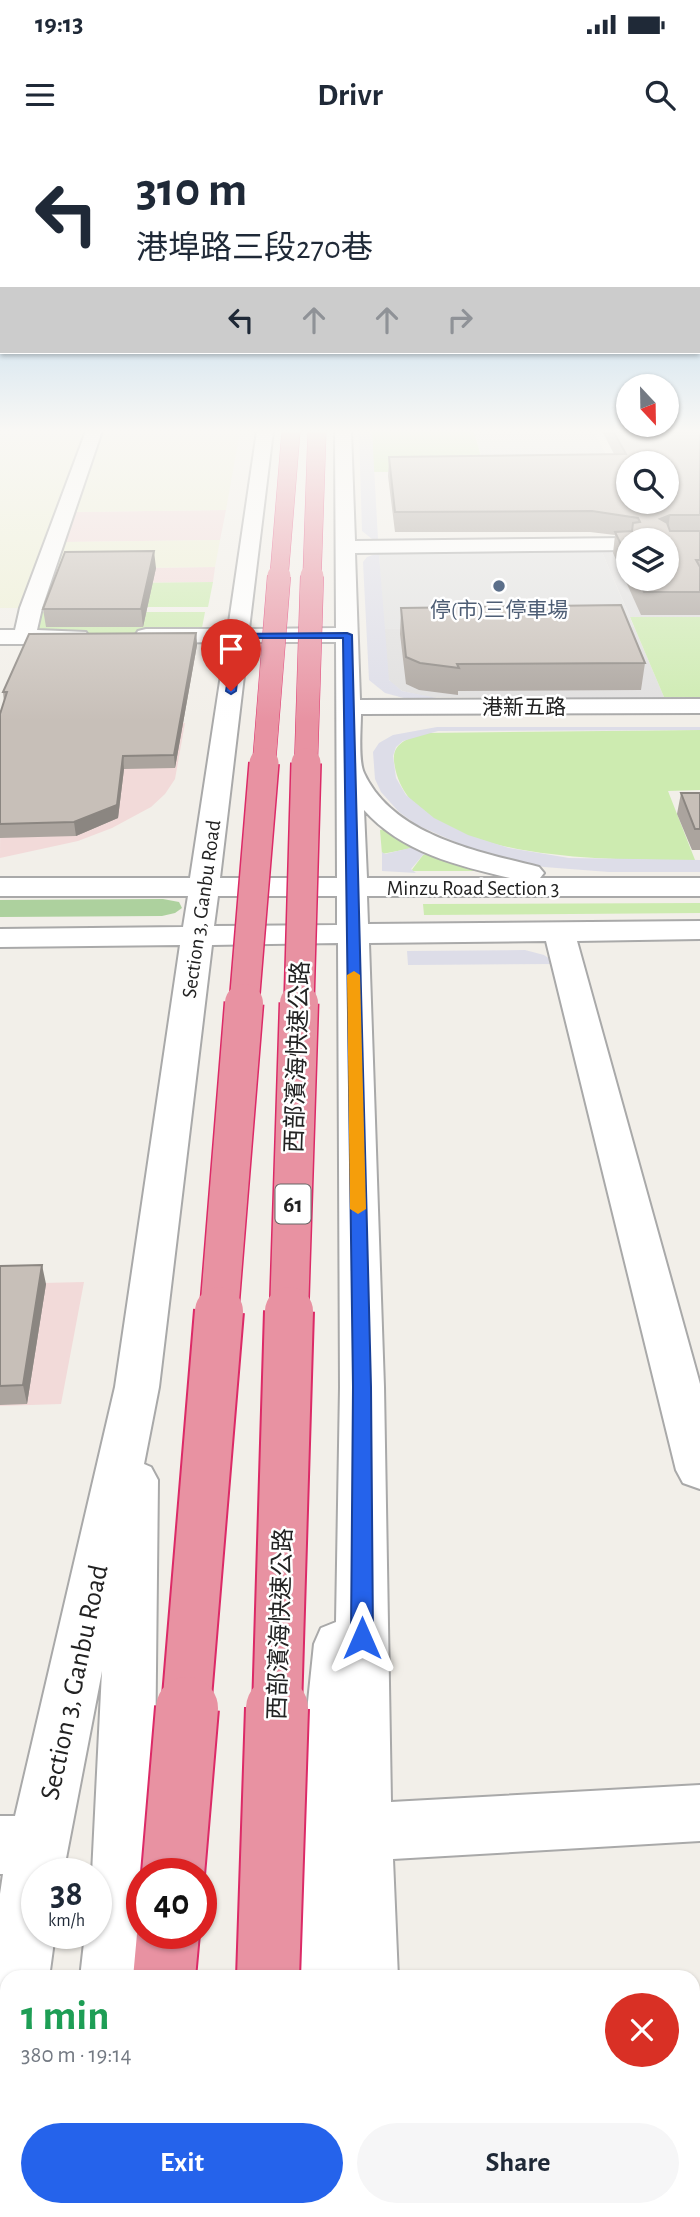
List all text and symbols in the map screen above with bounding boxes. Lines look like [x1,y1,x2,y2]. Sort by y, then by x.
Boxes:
text: 19:13 [35,11,83,37]
icon: menu [21,76,59,114]
icon: search [641,76,679,114]
text: Drivr [317,79,383,111]
text: 310 m [136,166,247,215]
icon: left [21,168,112,259]
text: 港埠路三段270巷 [136,232,373,264]
icon: left [222,301,260,339]
icon: ahead [295,301,333,339]
icon: ahead [368,301,406,339]
icon: right [441,301,479,339]
north arrow [616,374,679,438]
map controls [616,374,679,591]
button: search [616,451,679,514]
button: layers [616,528,679,591]
marker: 停(市)三停車場 [491,578,507,594]
place label: 停(市)三停車場 [430,599,568,621]
pin [201,619,261,691]
icon: arrive [212,630,250,668]
street label: 港新五路 [482,696,566,718]
street label: Section 3, Ganbu Road [179,818,224,1000]
street label: Minzu Road Section 3 [387,878,559,899]
street label: 西部濱海快速公路 [281,961,313,1153]
road number: 61 [276,1184,310,1224]
street label: 西部濱海快速公路 [264,1528,296,1720]
street label: Section 3, Ganbu Road [36,1562,114,1803]
position arrow [325,1601,399,1675]
speed limit sign: 40 [126,1858,217,1949]
text: 38 [50,1877,83,1912]
text: km/h [48,1912,85,1930]
button: close [605,1993,679,2067]
text: 1 min [21,1995,110,2037]
text: 380 m · 19:14 [21,2044,132,2067]
button: Exit [21,2123,343,2203]
button: Share [357,2123,679,2203]

